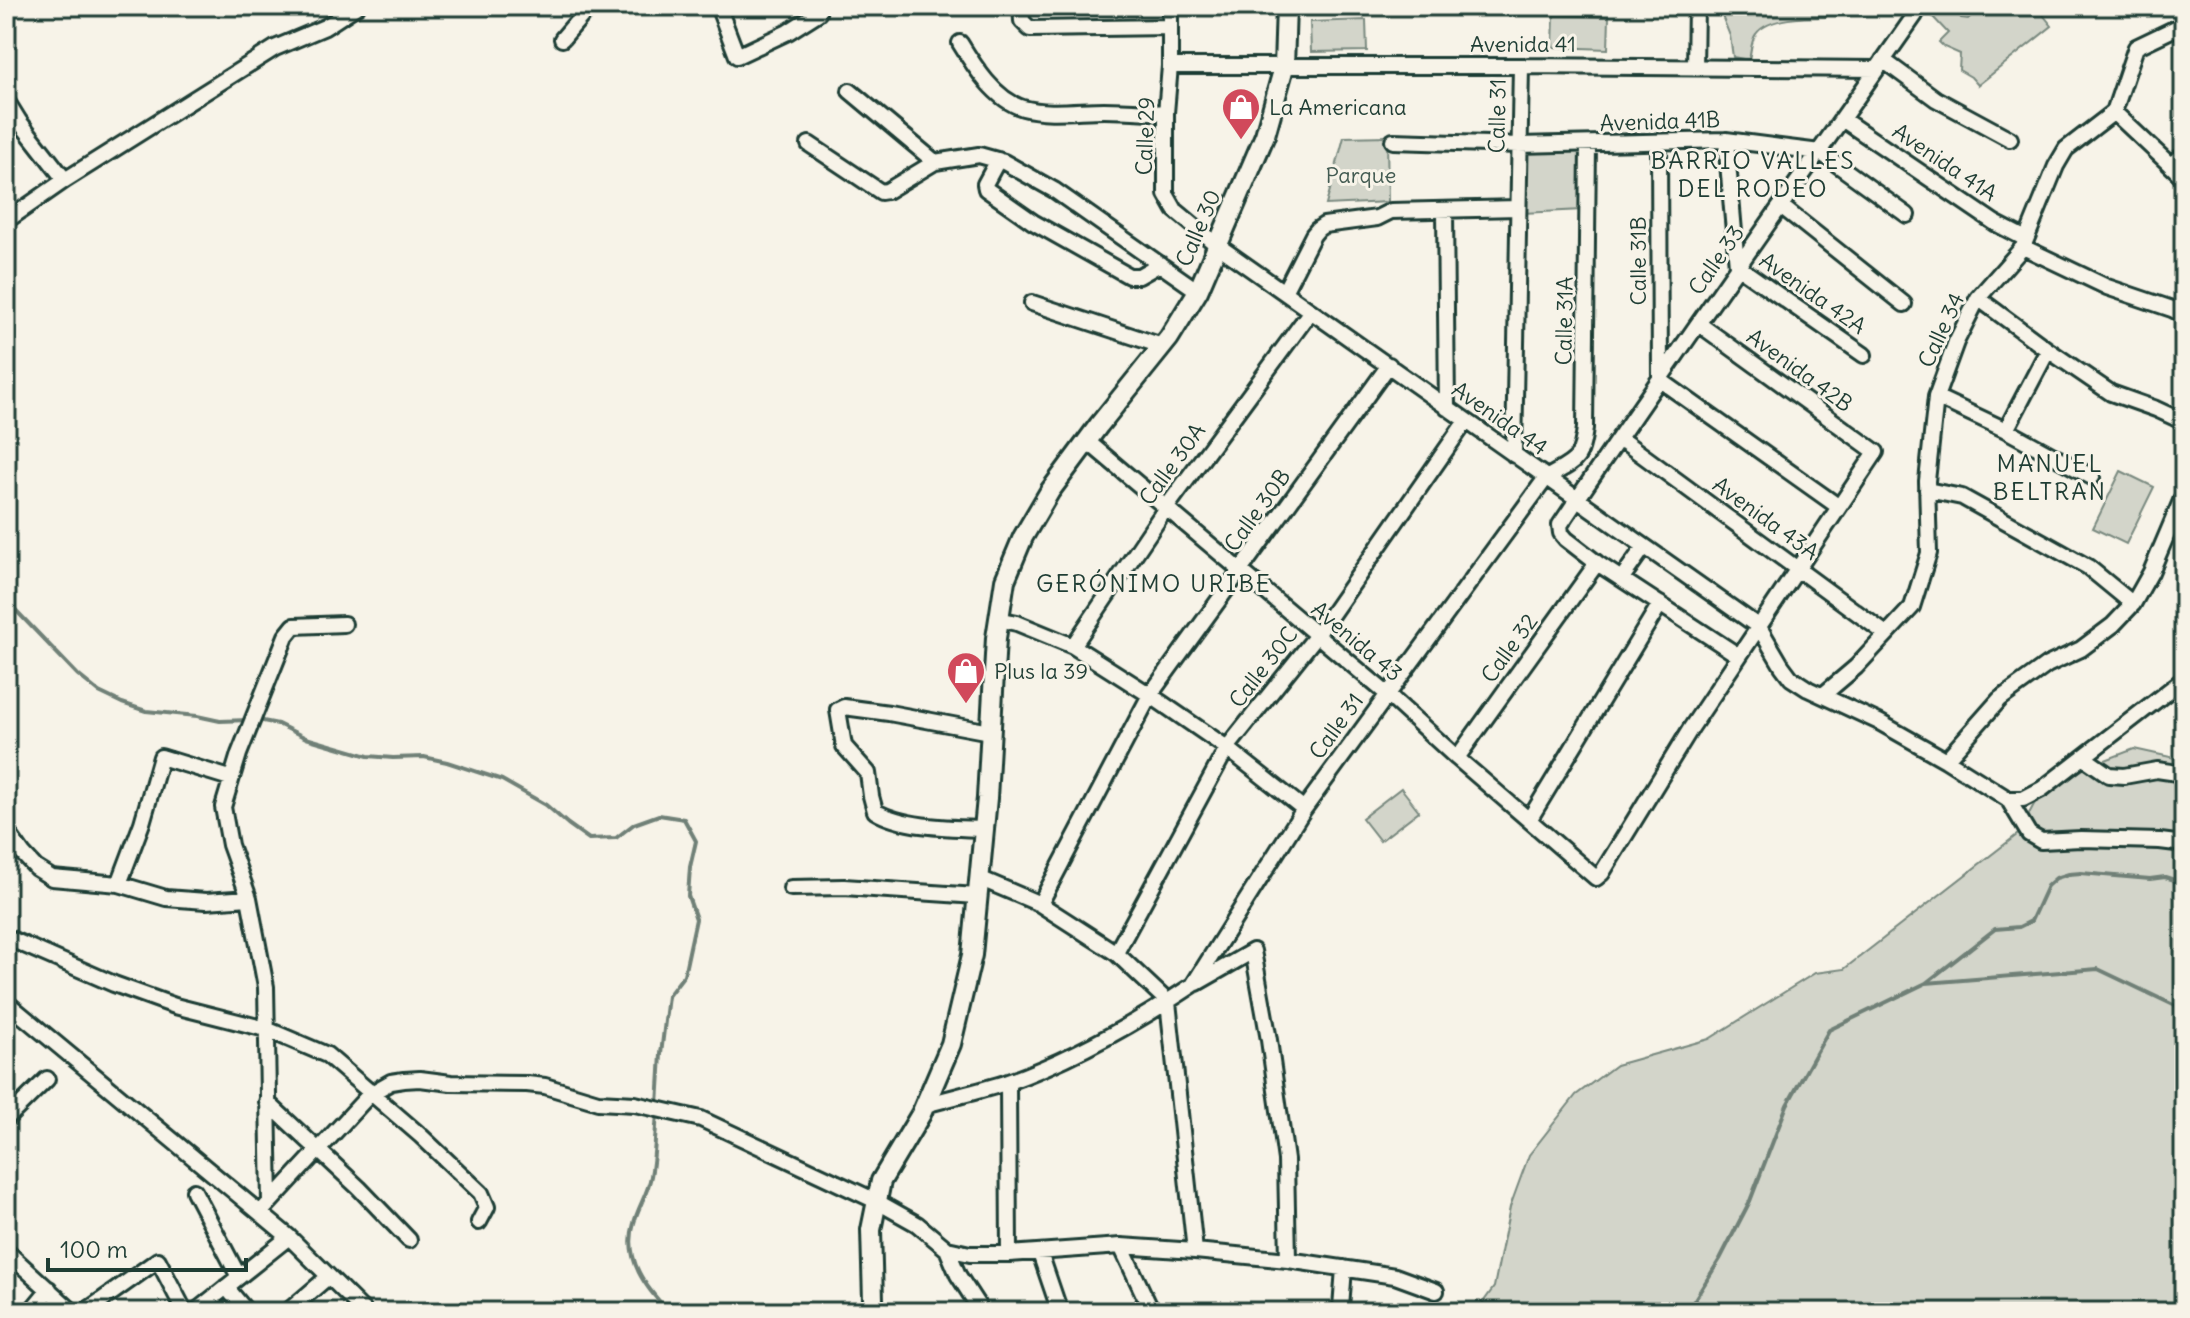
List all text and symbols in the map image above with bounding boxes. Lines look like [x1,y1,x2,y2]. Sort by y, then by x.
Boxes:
street label: Avenida 41 [1470,30,1576,58]
street label: Calle 31 [1482,78,1512,154]
shop icon: La Americana [1220,86,1262,141]
place label: La Americana [1269,93,1407,121]
street label: Calle 29 [1130,96,1160,176]
street label: Avenida 41B [1599,105,1721,137]
street label: Avenida 41A [1887,117,2003,207]
district label: BARRIO VALLES DEL RODEO [1650,145,1856,203]
park label: Parque [1326,161,1396,189]
street label: Calle 30 [1169,185,1227,271]
street label: Calle 31B [1624,216,1652,306]
street label: Calle 33 [1682,220,1750,300]
street label: Avenida 42A [1754,246,1872,340]
street label: Calle 31A [1549,276,1579,366]
street label: Calle 34 [1912,288,1970,372]
street label: Avenida 42B [1742,322,1858,418]
street label: Avenida 44 [1447,375,1553,461]
street label: Calle 30A [1133,417,1211,511]
district label: MANUEL BELTRAN [1993,448,2107,506]
street label: Calle 30B [1218,463,1296,557]
street label: Avenida 43A [1708,470,1824,566]
district label: GERÓNIMO URIBE [1036,568,1272,598]
street label: Avenida 43 [1306,595,1408,687]
street label: Calle 32 [1475,608,1543,688]
street label: Calle 30C [1223,621,1303,713]
shop icon: Plus la 39 [945,650,987,705]
place label: Plus la 39 [994,657,1088,685]
street label: Calle 31 [1303,688,1369,764]
scale bar [48,1222,246,1272]
text: 100 m [60,1234,128,1264]

